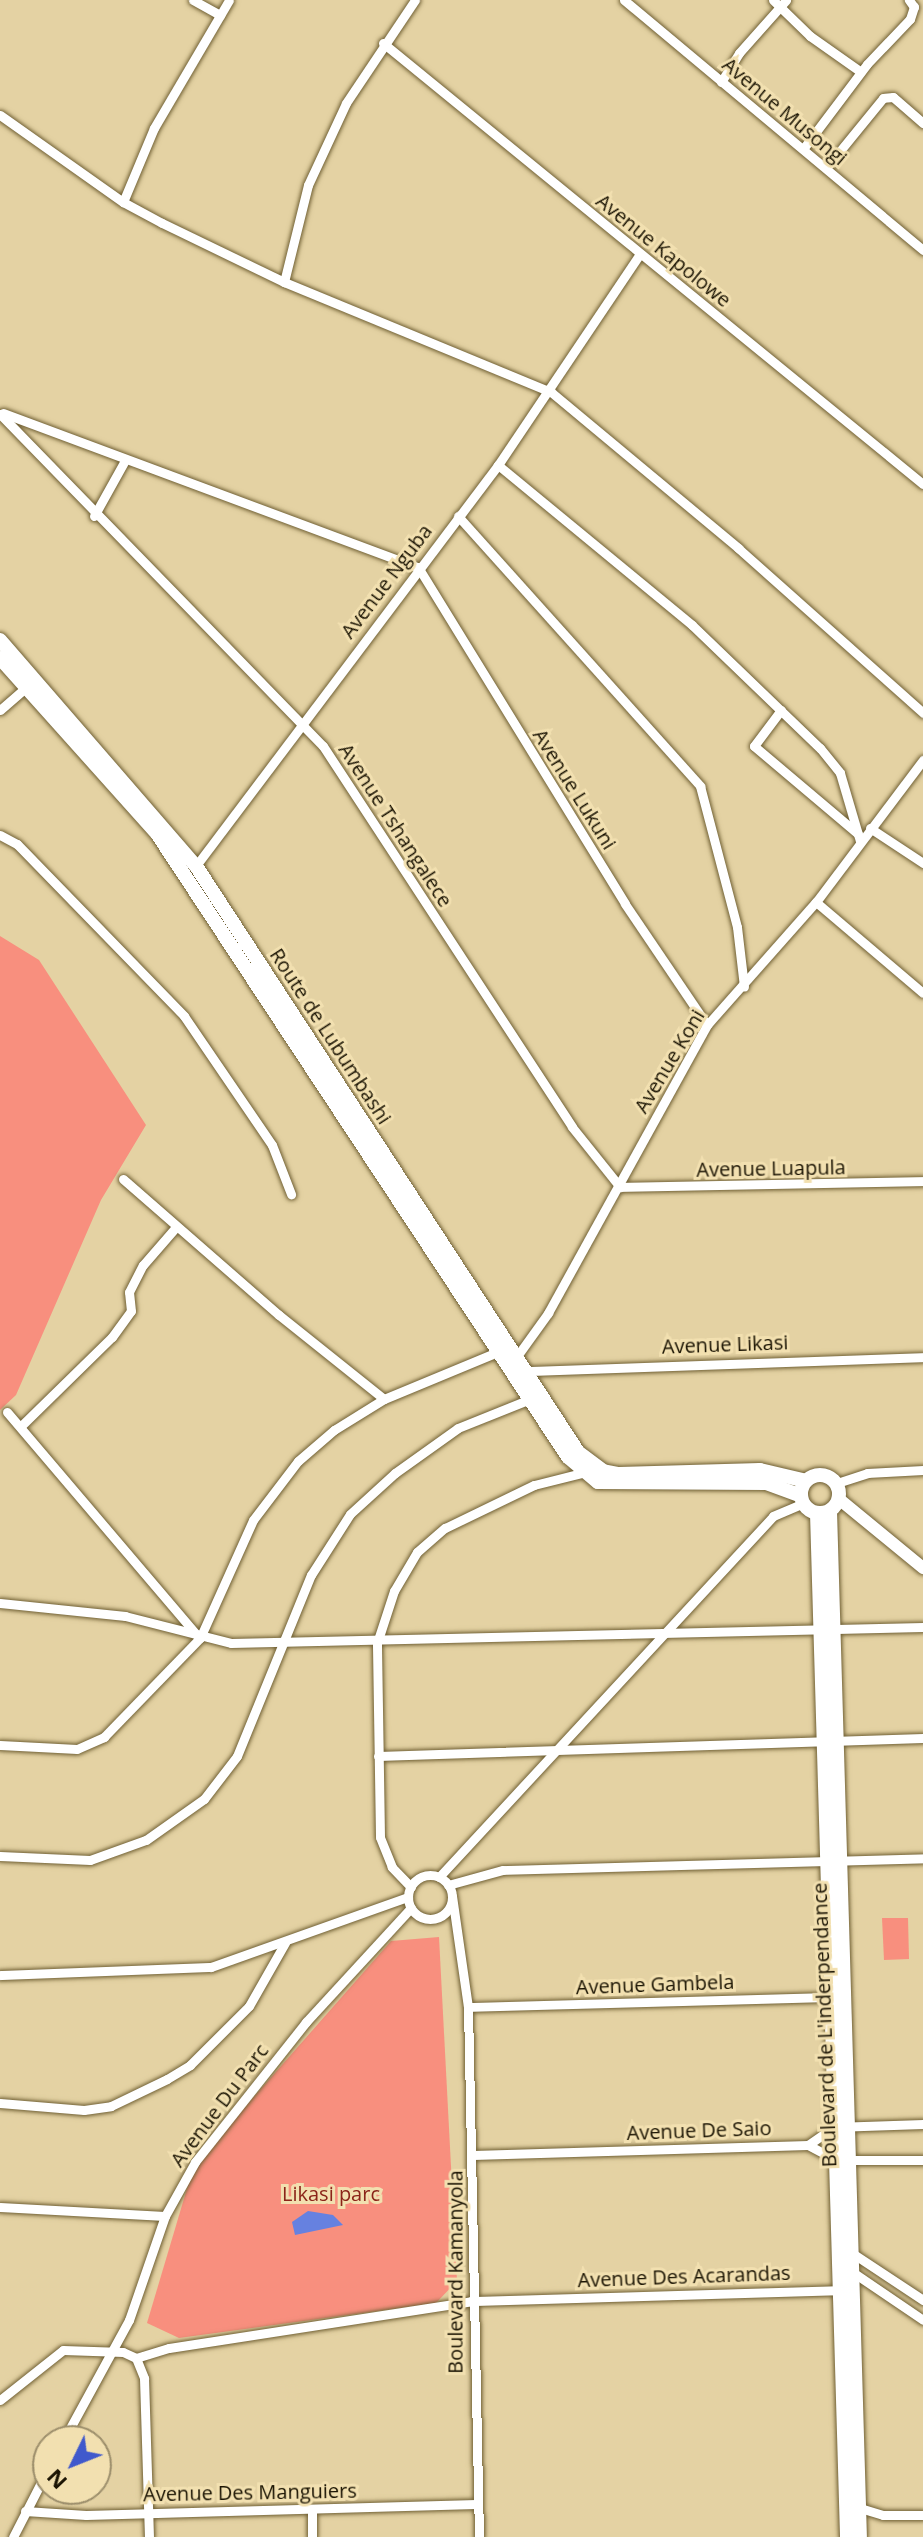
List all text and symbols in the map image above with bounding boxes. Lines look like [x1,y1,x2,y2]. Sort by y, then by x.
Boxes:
street label: Avenue Musongi [718,52,852,170]
street label: Avenue Kapolowe [592,188,736,312]
street label: Avenue Nguba [335,519,437,643]
street label: Avenue Lukuni [528,724,622,854]
street label: Avenue Tshangalece [334,739,458,911]
street label: Route de Lubumbashi [265,944,397,1128]
street label: Avenue Koni [629,1005,709,1117]
street label: Avenue Luapula [696,1155,846,1181]
street label: Avenue Likasi [661,1330,789,1358]
street label: Boulevard de L'inderpendance [807,1882,841,2168]
street label: Avenue Gambela [575,1969,735,1999]
street label: Avenue Du Parc [165,2039,273,2171]
street label: Avenue De Saio [626,2115,772,2145]
street label: Boulevard Kamanyola [443,2170,467,2374]
park label: Likasi parc [282,2181,380,2205]
street label: Avenue Des Acarandas [577,2260,791,2292]
north arrow [32,2425,112,2505]
text: N [39,2463,73,2497]
street label: Avenue Des Manguiers [143,2478,357,2506]

